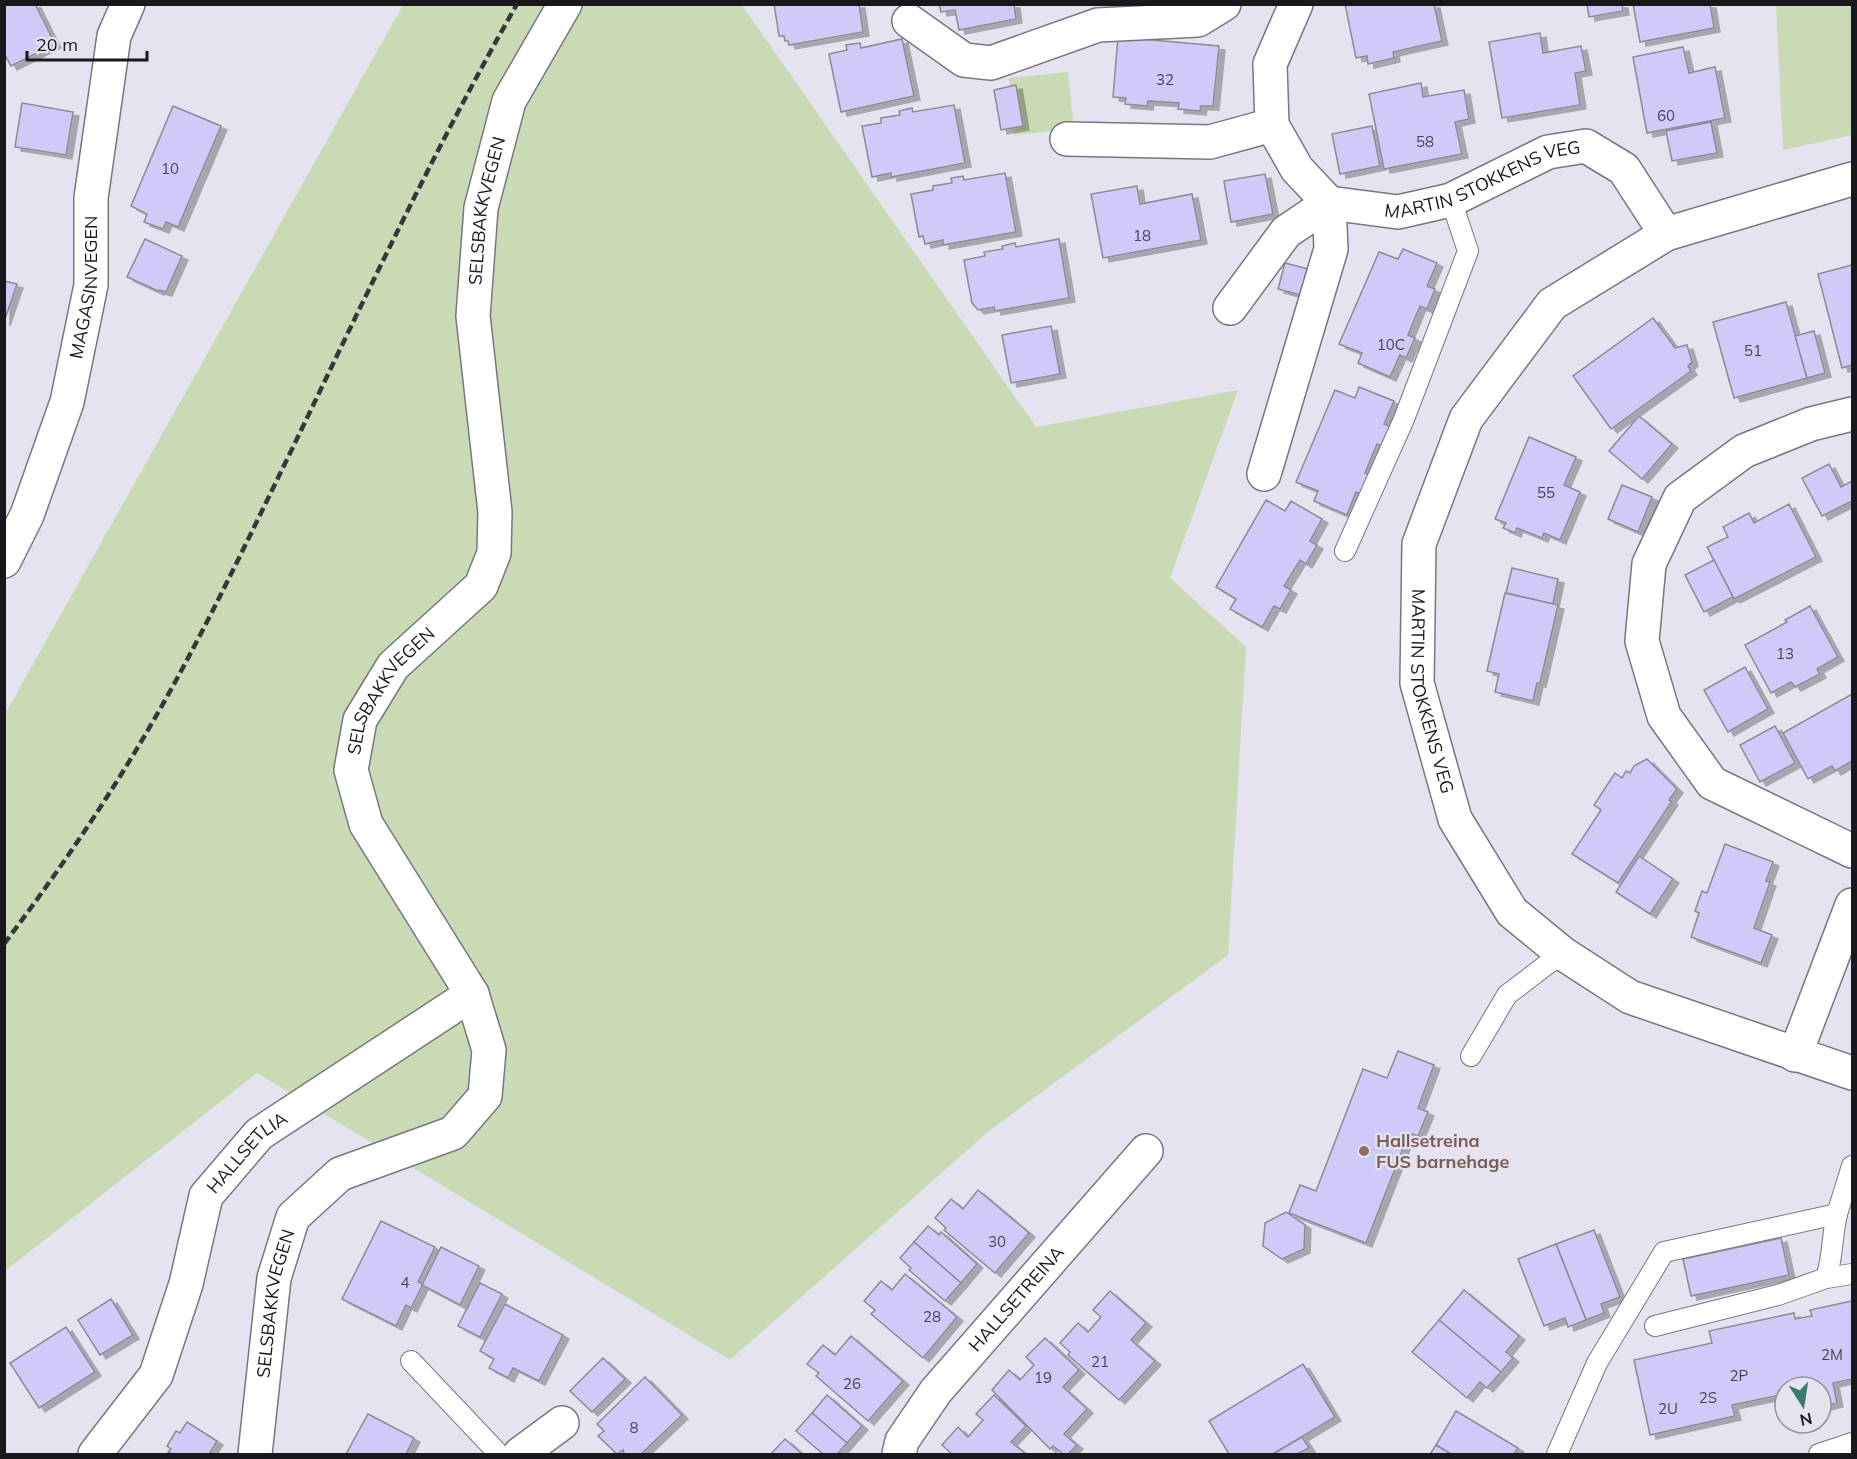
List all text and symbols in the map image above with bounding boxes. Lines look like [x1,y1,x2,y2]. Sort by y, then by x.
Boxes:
scale bar [27,24,147,62]
text: 20 m [36,33,78,56]
house number: 32 [1156,70,1174,89]
house number: 60 [1657,106,1675,125]
house number: 58 [1416,132,1434,151]
street label: SELSBAKKVEGEN [463,134,510,286]
street label: MARTIN STOKKENS VEG [1383,135,1582,223]
house number: 10 [161,159,179,178]
street label: MAGASINVEGEN [64,216,102,361]
house number: 18 [1133,226,1151,245]
house number: 10C [1377,335,1405,354]
house number: 51 [1744,341,1762,360]
house number: 55 [1537,483,1555,502]
street label: MARTIN STOKKENS VEG [1406,589,1459,796]
street label: SELSBAKKVEGEN [342,622,439,756]
house number: 13 [1776,644,1794,663]
street label: HALLSETLIA [201,1106,292,1198]
place label: Hallsetreina FUS barnehage [1376,1129,1509,1173]
marker: Hallsetreina FUS barnehage [1357,1144,1371,1158]
street label: SELSBAKKVEGEN [251,1226,299,1379]
house number: 30 [988,1232,1006,1251]
street label: HALLSETREINA [964,1241,1069,1356]
house number: 4 [400,1273,410,1292]
house number: 28 [923,1307,941,1326]
house number: 2M [1821,1345,1843,1364]
house number: 21 [1091,1352,1109,1371]
house number: 2P [1730,1366,1749,1385]
house number: 19 [1034,1368,1052,1387]
house number: 26 [843,1374,861,1393]
north arrow [1773,1375,1833,1435]
house number: 2S [1699,1388,1717,1407]
house number: 2U [1658,1399,1678,1418]
text: N [1798,1409,1814,1431]
house number: 8 [629,1418,639,1437]

